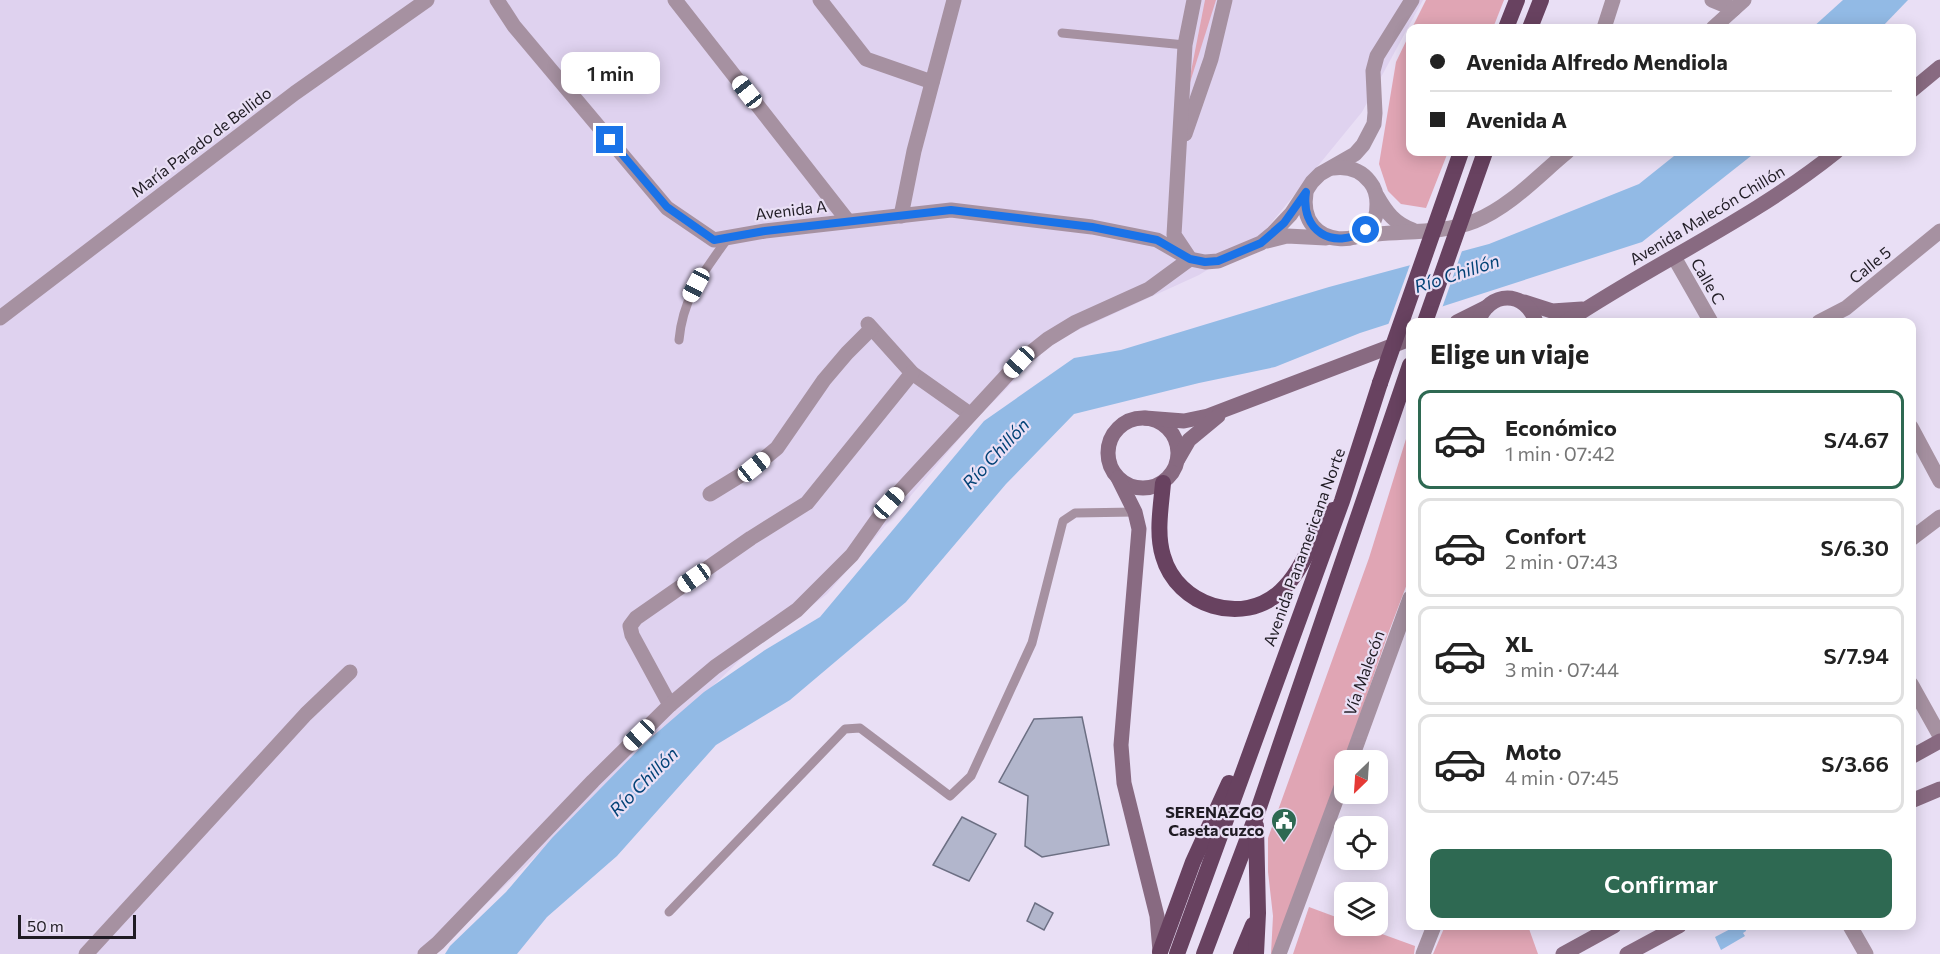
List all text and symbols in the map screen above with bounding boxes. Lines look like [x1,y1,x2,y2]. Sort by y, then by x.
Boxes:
text: Avenida Alfredo Mendiola [1466,48,1728,75]
callout: 1 min [560,53,660,95]
text: 1 min [587,61,634,85]
car [729,72,765,112]
street label: María Parado de Bellido [127,83,275,201]
text: Avenida A [1466,106,1567,133]
route end [596,126,623,153]
street label: Avenida Malecón Chillón [1626,161,1788,268]
street label: Avenida A [754,196,828,223]
route start [1352,216,1379,243]
street label: Calle 5 [1845,242,1894,287]
water label: Río Chillón [1411,249,1502,297]
street label: Calle C [1688,254,1729,307]
car [680,265,712,305]
text: Elige un viaje [1430,337,1589,370]
car [1000,343,1038,381]
water label: Río Chillón [957,413,1033,493]
icon: car [1433,413,1487,467]
text: Económico [1505,414,1617,441]
text: S/4.67 [1824,426,1889,453]
text: 1 min · 07:42 [1505,441,1615,465]
street label: Avenida Panamericana Norte [1259,445,1348,648]
car [734,449,774,485]
car [870,484,908,522]
icon: car [1433,521,1487,575]
text: Confort [1505,522,1586,549]
text: S/6.30 [1820,534,1889,561]
text: 2 min · 07:43 [1505,549,1618,573]
car [674,560,714,596]
street label: Vía Malecón [1339,628,1388,718]
icon: car [1433,629,1487,683]
text: XL [1505,630,1533,657]
text: S/7.94 [1824,642,1889,669]
text: 3 min · 07:44 [1505,657,1619,681]
car [620,716,658,754]
icon: car [1433,737,1487,791]
text: Moto [1505,738,1561,765]
water label: Río Chillón [604,742,682,820]
north arrow [1334,750,1388,804]
map controls [1334,750,1388,936]
text: S/3.66 [1821,750,1889,777]
text: 4 min · 07:45 [1505,765,1619,789]
place label: SERENAZGO Caseta cuzco [1165,802,1264,839]
public building icon: SERENAZGO Caseta cuzco [1269,806,1299,844]
button: locate [1334,816,1388,870]
button: Confirmar [1430,849,1892,918]
button: layers [1334,882,1388,936]
scale bar [18,912,136,940]
text: 50 m [27,916,64,935]

